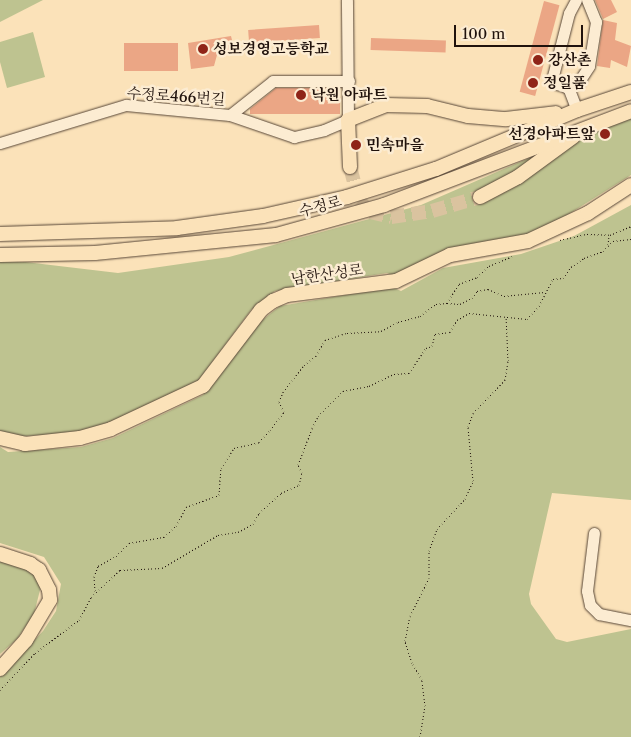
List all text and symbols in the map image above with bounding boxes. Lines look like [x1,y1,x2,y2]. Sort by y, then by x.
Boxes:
scale bar [456,15,585,47]
text: 100 m [462,24,505,43]
place label: 성보경영고등학교 [213,40,329,58]
marker: 성보경영고등학교 [197,43,209,55]
place label: 강산촌 [548,51,591,69]
marker: 강산촌 [532,54,544,66]
place label: 정일품 [543,74,586,92]
marker: 정일품 [527,77,539,89]
street label: 수정로466번길 [126,84,226,108]
place label: 낙원 아파트 [311,86,387,104]
marker: 낙원 아파트 [295,89,307,101]
place label: 선경아파트앞 [508,125,595,143]
marker: 선경아파트앞 [599,128,611,140]
place label: 민속마을 [366,136,424,154]
marker: 민속마을 [350,139,362,151]
street label: 수정로 [297,192,343,220]
street label: 남한산성로 [290,260,364,288]

